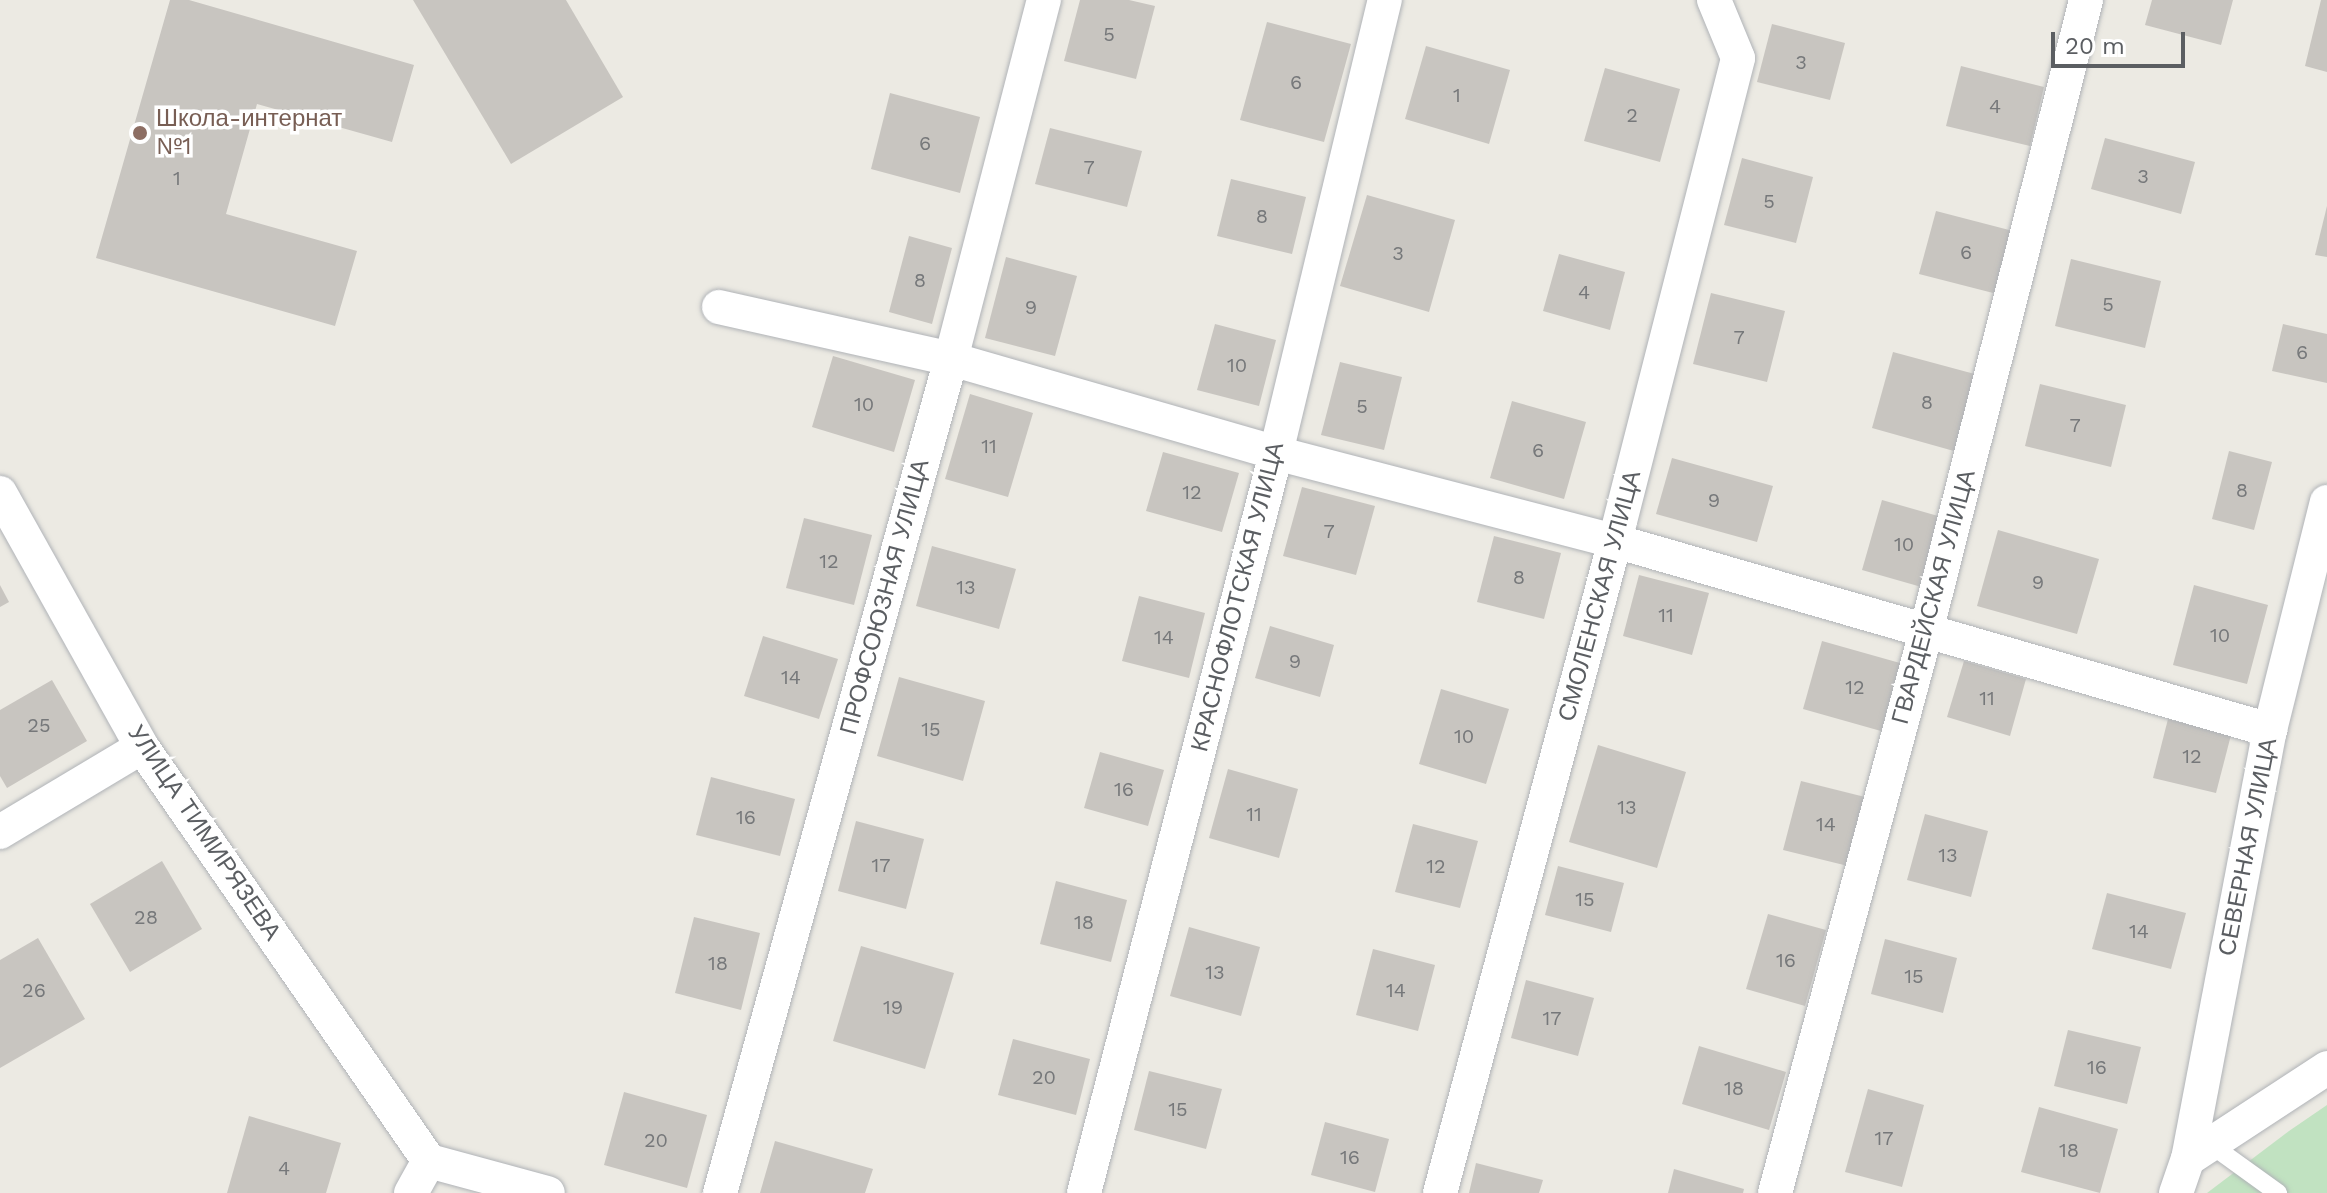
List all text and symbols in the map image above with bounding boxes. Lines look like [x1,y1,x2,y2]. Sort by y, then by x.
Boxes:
scale bar [2055,16,2189,66]
house number: 5 [1103,22,1115,46]
text: 20 m [2065,32,2125,60]
house number: 3 [1795,50,1807,74]
house number: 6 [1290,70,1302,94]
house number: 1 [1453,83,1461,107]
house number: 4 [1989,94,2001,118]
house number: 2 [1626,103,1638,127]
place label: Школа-интернат №1 [156,105,342,161]
marker: Школа-интернат №1 [131,124,149,142]
house number: 6 [919,131,931,155]
house number: 7 [1083,155,1095,179]
house number: 3 [2137,164,2149,188]
house number: 1 [173,166,181,190]
house number: 5 [1763,189,1775,213]
house number: 8 [1256,204,1268,228]
house number: 6 [1960,240,1972,264]
house number: 3 [1392,241,1404,265]
house number: 8 [914,268,926,292]
house number: 4 [1578,280,1590,304]
house number: 5 [2102,292,2114,316]
house number: 9 [1025,295,1037,319]
house number: 7 [1733,325,1745,349]
house number: 6 [2296,340,2308,364]
house number: 10 [1227,353,1247,377]
house number: 8 [1921,390,1933,414]
house number: 10 [854,392,874,416]
house number: 5 [1356,394,1368,418]
house number: 7 [2069,413,2081,437]
house number: 11 [981,434,997,458]
house number: 6 [1532,438,1544,462]
street label: КРАСНОФЛОТСКАЯ УЛИЦА [1186,439,1290,755]
street label: ПРОФСОЮЗНАЯ УЛИЦА [834,456,936,738]
street label: СМОЛЕНСКАЯ УЛИЦА [1553,467,1647,725]
street label: ГВАРДЕЙСКАЯ УЛИЦА [1886,467,1982,727]
house number: 8 [2236,478,2248,502]
house number: 12 [1182,480,1202,504]
house number: 9 [1708,488,1720,512]
house number: 7 [1323,519,1335,543]
house number: 10 [1894,532,1914,556]
house number: 12 [819,549,839,573]
house number: 8 [1513,565,1525,589]
house number: 9 [2032,570,2044,594]
house number: 13 [956,575,976,599]
house number: 11 [1658,603,1674,627]
house number: 10 [2210,623,2230,647]
house number: 14 [1154,625,1174,649]
house number: 9 [1289,649,1301,673]
house number: 14 [781,665,801,689]
house number: 12 [1845,675,1865,699]
house number: 11 [1979,686,1995,710]
house number: 25 [27,713,51,737]
house number: 15 [921,717,941,741]
street label: УЛИЦА ТИМИРЯЗЕВА [121,720,287,946]
house number: 10 [1454,724,1474,748]
street label: СЕВЕРНАЯ УЛИЦА [2213,736,2283,958]
house number: 12 [2182,744,2202,768]
house number: 16 [1114,777,1134,801]
house number: 13 [1617,795,1637,819]
house number: 11 [1246,802,1262,826]
house number: 16 [736,805,756,829]
house number: 14 [1816,812,1836,836]
house number: 13 [1938,843,1958,867]
house number: 17 [871,853,891,877]
house number: 12 [1426,854,1446,878]
house number: 15 [1575,887,1595,911]
house number: 28 [134,905,158,929]
house number: 18 [1074,910,1094,934]
house number: 14 [2129,919,2149,943]
house number: 16 [1776,948,1796,972]
house number: 18 [708,951,728,975]
house number: 13 [1205,960,1225,984]
house number: 15 [1904,964,1924,988]
house number: 26 [22,978,46,1002]
house number: 14 [1386,978,1406,1002]
house number: 19 [883,995,903,1019]
house number: 17 [1542,1006,1562,1030]
house number: 16 [2087,1055,2107,1079]
house number: 20 [1032,1065,1056,1089]
house number: 18 [1724,1076,1744,1100]
house number: 15 [1168,1097,1188,1121]
house number: 17 [1874,1126,1894,1150]
house number: 20 [644,1128,668,1152]
house number: 18 [2059,1138,2079,1162]
house number: 16 [1340,1145,1360,1169]
house number: 4 [278,1156,290,1180]

